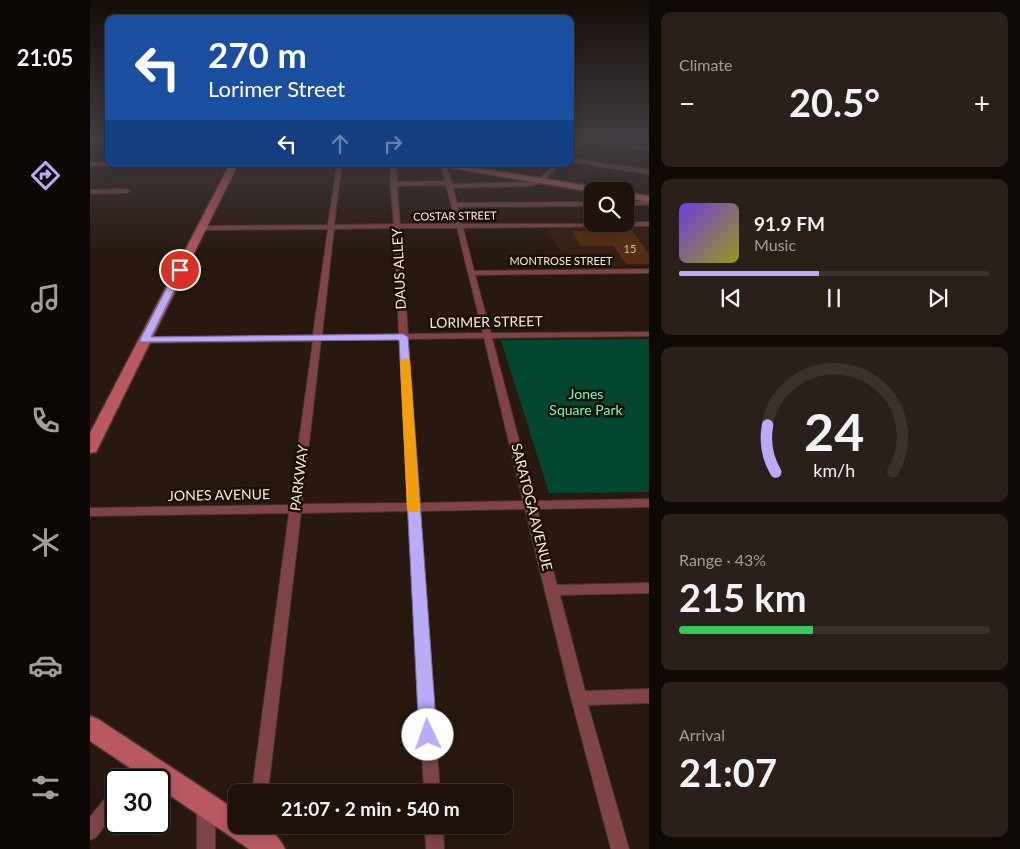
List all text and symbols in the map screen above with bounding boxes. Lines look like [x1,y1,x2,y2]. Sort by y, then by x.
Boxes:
text: 270 m [208,33,307,75]
icon: left [125,35,190,100]
text: 21:05 [17,44,73,71]
text: Climate [679,55,732,74]
text: Lorimer Street [208,75,345,102]
text: 20.5° [789,79,880,125]
text: − [679,86,695,120]
text: + [974,86,990,120]
icon: left [273,130,301,158]
icon: ahead [326,130,354,158]
icon: right [379,130,407,158]
icon: directions [28,158,63,193]
map controls [584,182,634,232]
button: search [584,182,634,232]
street label: COSTAR STREET [413,208,497,223]
text: 91.9 FM [754,212,825,235]
street label: DAUS ALLEY [388,228,409,310]
text: Music [754,235,796,254]
house number: 15 [624,242,636,255]
pin [159,249,201,291]
street label: MONTROSE STREET [509,254,613,267]
icon: arrive [166,256,194,284]
icon: music [28,281,63,316]
icon: previous [717,284,745,312]
icon: pause [820,284,848,312]
icon: next [924,284,952,312]
street label: LORIMER STREET [429,312,543,331]
park label: Jones Square Park [549,385,624,418]
text: 24 [804,400,865,462]
icon: phone [28,403,63,438]
street label: SARATOGA AVENUE [508,441,557,572]
street label: PARKWAY [286,444,311,512]
text: km/h [814,459,855,481]
street label: JONES AVENUE [168,485,270,504]
icon: climate [28,525,63,560]
text: Range · 43% [679,550,766,569]
text: 215 km [679,574,807,620]
icon: car [28,648,63,683]
position arrow [401,708,453,760]
text: Arrival [679,725,725,744]
text: 21:07 [679,749,777,795]
speed limit sign: 30 [105,769,170,834]
icon: filters [28,770,63,805]
text: 21:07 · 2 min · 540 m [281,797,460,820]

